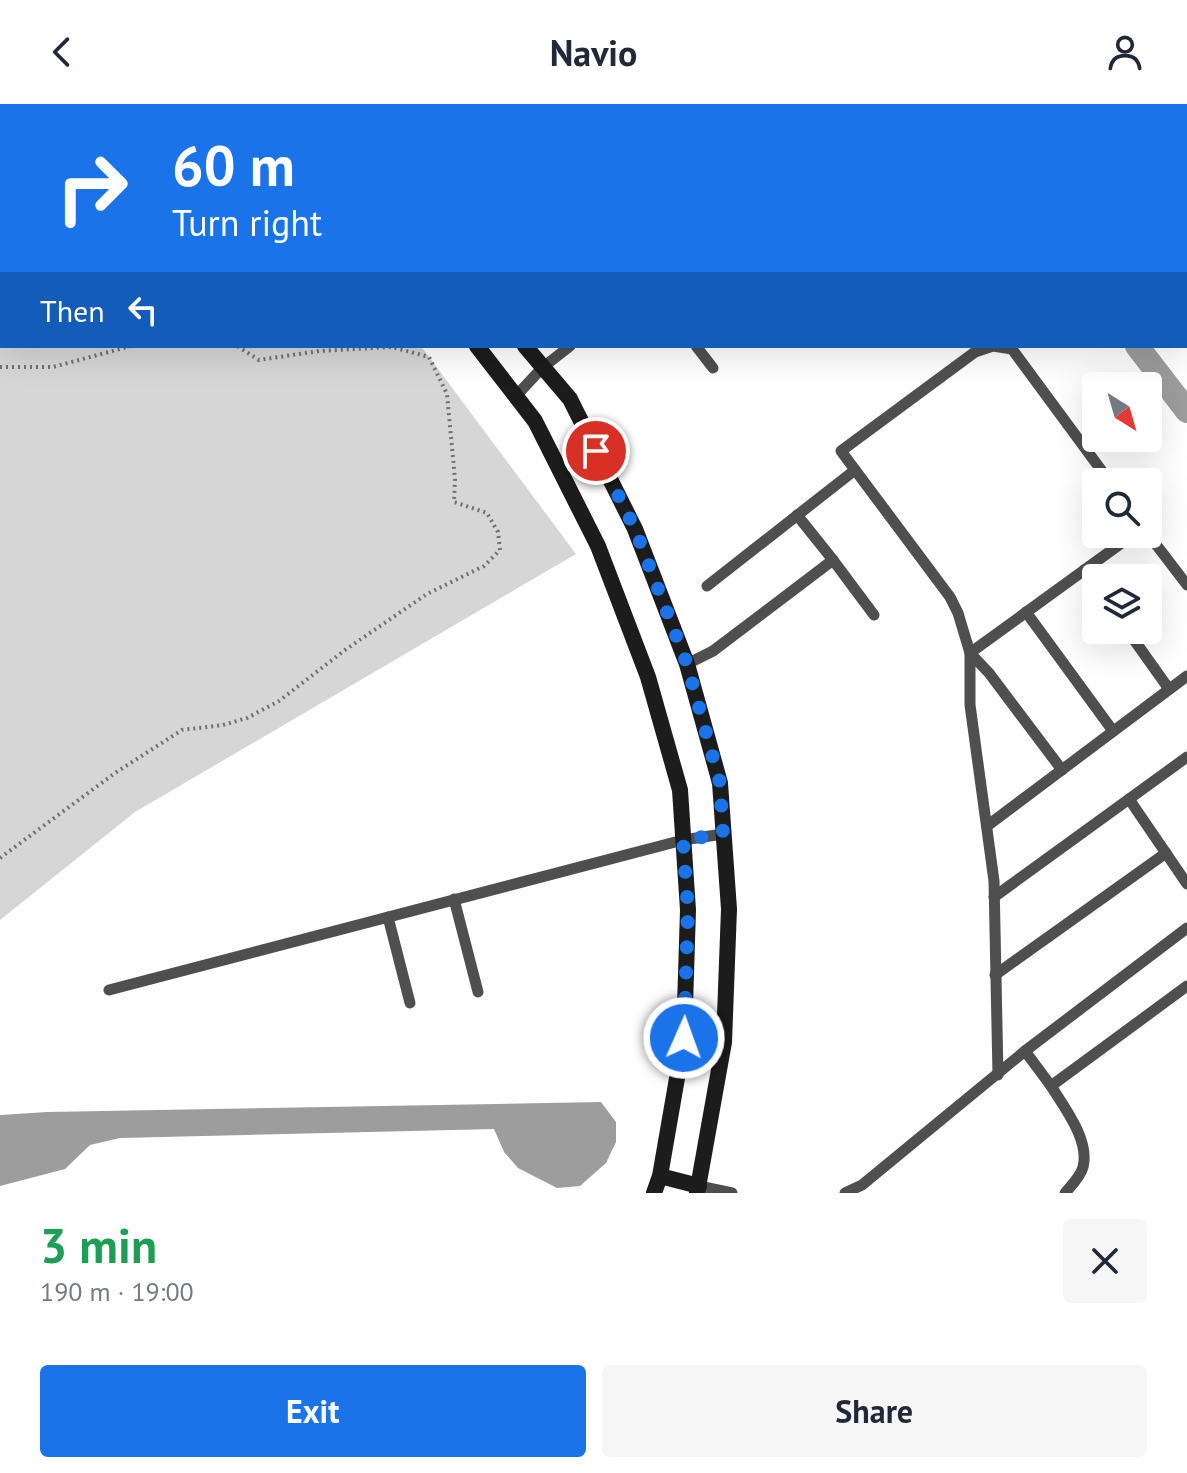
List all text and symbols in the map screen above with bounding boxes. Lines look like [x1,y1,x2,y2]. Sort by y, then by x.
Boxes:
text: Navio [550,29,637,76]
icon: back [40,30,84,74]
icon: person [1103,30,1147,74]
text: 60 m [172,129,295,201]
icon: right [40,136,144,240]
text: Turn right [172,199,322,246]
icon: left [121,288,165,332]
text: Then [40,291,105,330]
north arrow [1082,372,1162,452]
map controls [1082,372,1162,644]
pin [562,417,630,485]
icon: arrive [574,429,618,473]
button: search [1082,468,1162,548]
button: layers [1082,564,1162,644]
position arrow [642,996,726,1080]
text: 3 min [40,1214,157,1276]
button: close [1063,1219,1147,1303]
text: 190 m · 19:00 [40,1275,194,1308]
button: Exit [40,1365,586,1457]
button: Share [602,1365,1147,1457]

